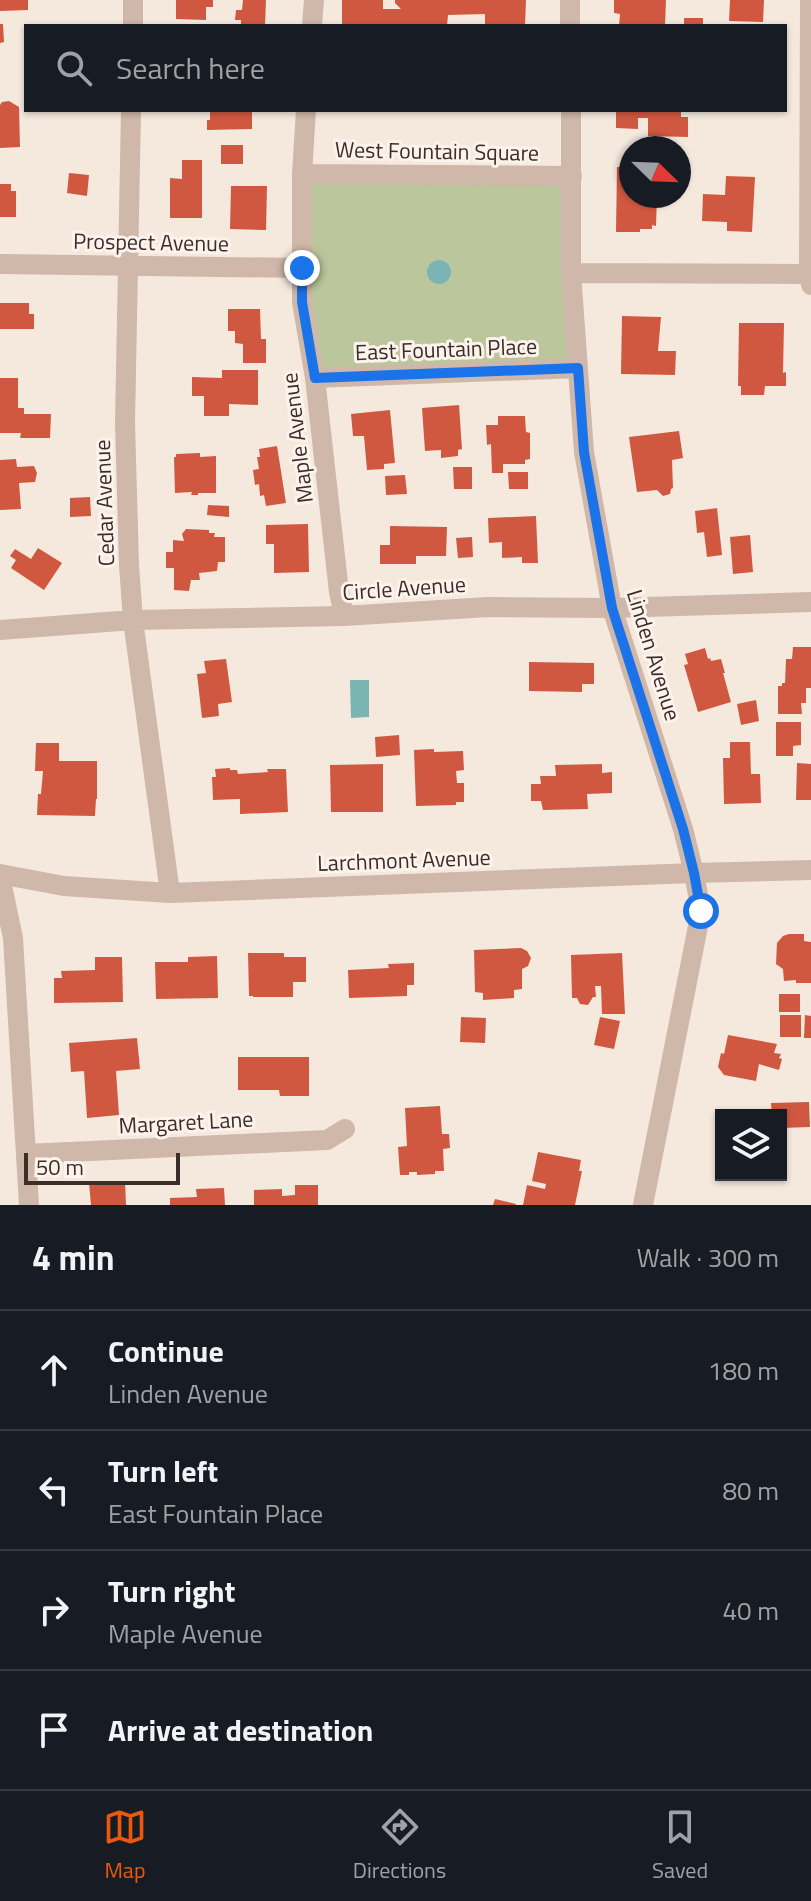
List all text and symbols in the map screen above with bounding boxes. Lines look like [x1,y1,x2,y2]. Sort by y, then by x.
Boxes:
search box [24,24,787,112]
text: Search here [116,45,265,91]
icon: search [52,46,96,90]
street label: West Fountain Square [335,132,539,170]
north arrow [619,136,691,208]
street label: Prospect Avenue [73,224,229,260]
route end [284,250,320,286]
street label: East Fountain Place [354,329,538,369]
street label: Maple Avenue [272,371,322,505]
street label: Cedar Avenue [85,439,123,567]
street label: Circle Avenue [341,567,467,609]
street label: Linden Avenue [618,585,690,725]
street label: Larchmont Avenue [317,840,491,880]
route start [683,893,719,929]
street label: Margaret Lane [118,1101,254,1143]
map controls [715,1109,787,1181]
button: layers [715,1109,787,1181]
scale bar [24,1149,180,1185]
text: 50 m [36,1150,84,1184]
text: 4 min [32,1231,115,1283]
text: Walk · 300 m [637,1238,779,1277]
text: Continue [108,1328,224,1374]
icon: ahead [32,1348,76,1392]
text: 180 m [708,1351,779,1390]
text: Linden Avenue [108,1374,268,1413]
text: Turn left [108,1448,218,1494]
icon: left [32,1468,76,1512]
text: 80 m [722,1471,779,1510]
text: East Fountain Place [108,1494,323,1533]
text: Turn right [108,1568,236,1614]
icon: right [32,1588,76,1632]
text: 40 m [722,1591,779,1630]
text: Maple Avenue [108,1614,263,1653]
text: Arrive at destination [108,1707,373,1753]
icon: arrive [32,1708,76,1752]
tab: Map [103,1805,147,1887]
tab: Directions [353,1805,446,1887]
tab: Saved [652,1805,708,1887]

